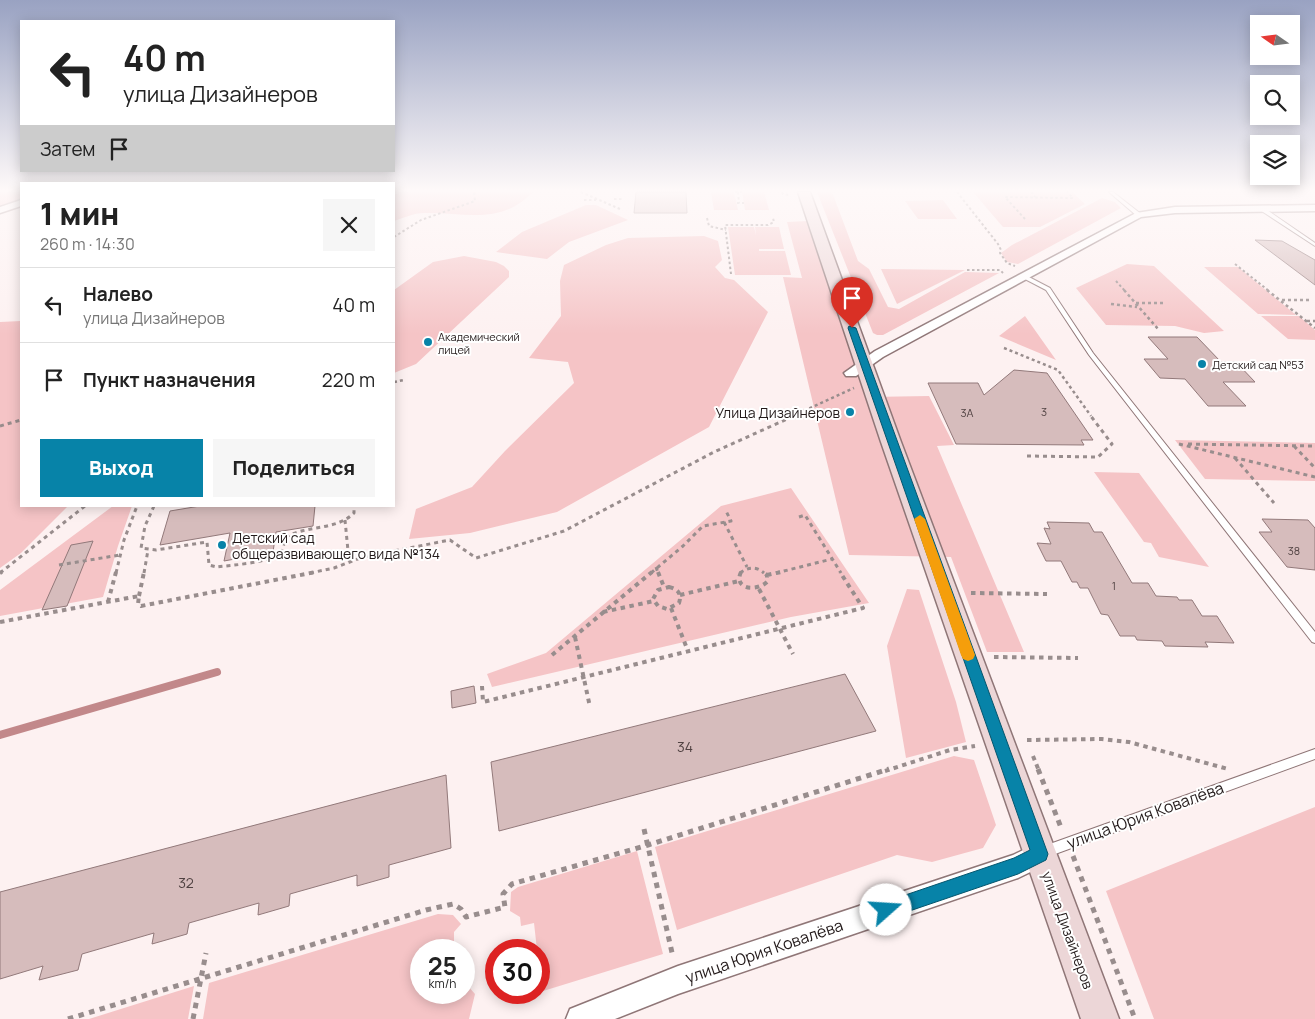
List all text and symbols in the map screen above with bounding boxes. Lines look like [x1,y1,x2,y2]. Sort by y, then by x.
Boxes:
north arrow [1250,15,1300,65]
map controls [1250,15,1300,185]
text: 40 m [123,34,206,82]
icon: left [40,40,105,105]
button: search [1250,75,1300,125]
text: улица Дизайнеров [123,79,318,109]
icon: arrive [105,135,133,163]
button: layers [1250,135,1300,185]
text: Затем [40,136,95,162]
text: 1 мин [40,193,119,234]
button: close [323,199,375,251]
text: 260 m · 14:30 [40,233,135,255]
pin [831,277,873,328]
text: Налево [83,281,153,307]
icon: arrive [838,284,866,312]
icon: left [40,291,68,319]
text: 40 m [332,292,375,318]
text: улица Дизайнеров [83,307,225,329]
place label: Академический лицей [438,329,520,357]
marker: Академический лицей [422,336,434,348]
place label: Детский сад №53 [1212,357,1304,372]
marker: Детский сад №53 [1196,358,1208,370]
icon: arrive [40,366,68,394]
text: Пункт назначения [83,367,256,393]
text: 220 m [322,367,375,393]
place label: Улица Дизайнеров [716,403,840,422]
house number: 3 [1041,404,1047,419]
house number: 3А [960,405,974,420]
marker: Улица Дизайнеров [844,406,856,418]
button: Выход [40,439,203,497]
button: Поделиться [213,439,375,497]
place label: Детский сад общеразвивающего вида №134 [232,528,440,563]
marker: Детский сад общеразвивающего вида №134 [216,539,228,551]
house number: 38 [1288,543,1300,558]
house number: 1 [1112,578,1116,593]
house number: 34 [677,737,693,756]
street label: улица Юрия Ковалёва [1063,776,1227,854]
street label: улица Дизайнеров [1038,868,1098,992]
house number: 32 [178,873,194,892]
position arrow [859,883,911,935]
street label: улица Юрия Ковалёва [682,914,846,988]
speed limit sign: 30 [485,939,550,1004]
text: 25 [428,948,457,983]
text: km/h [429,975,456,992]

